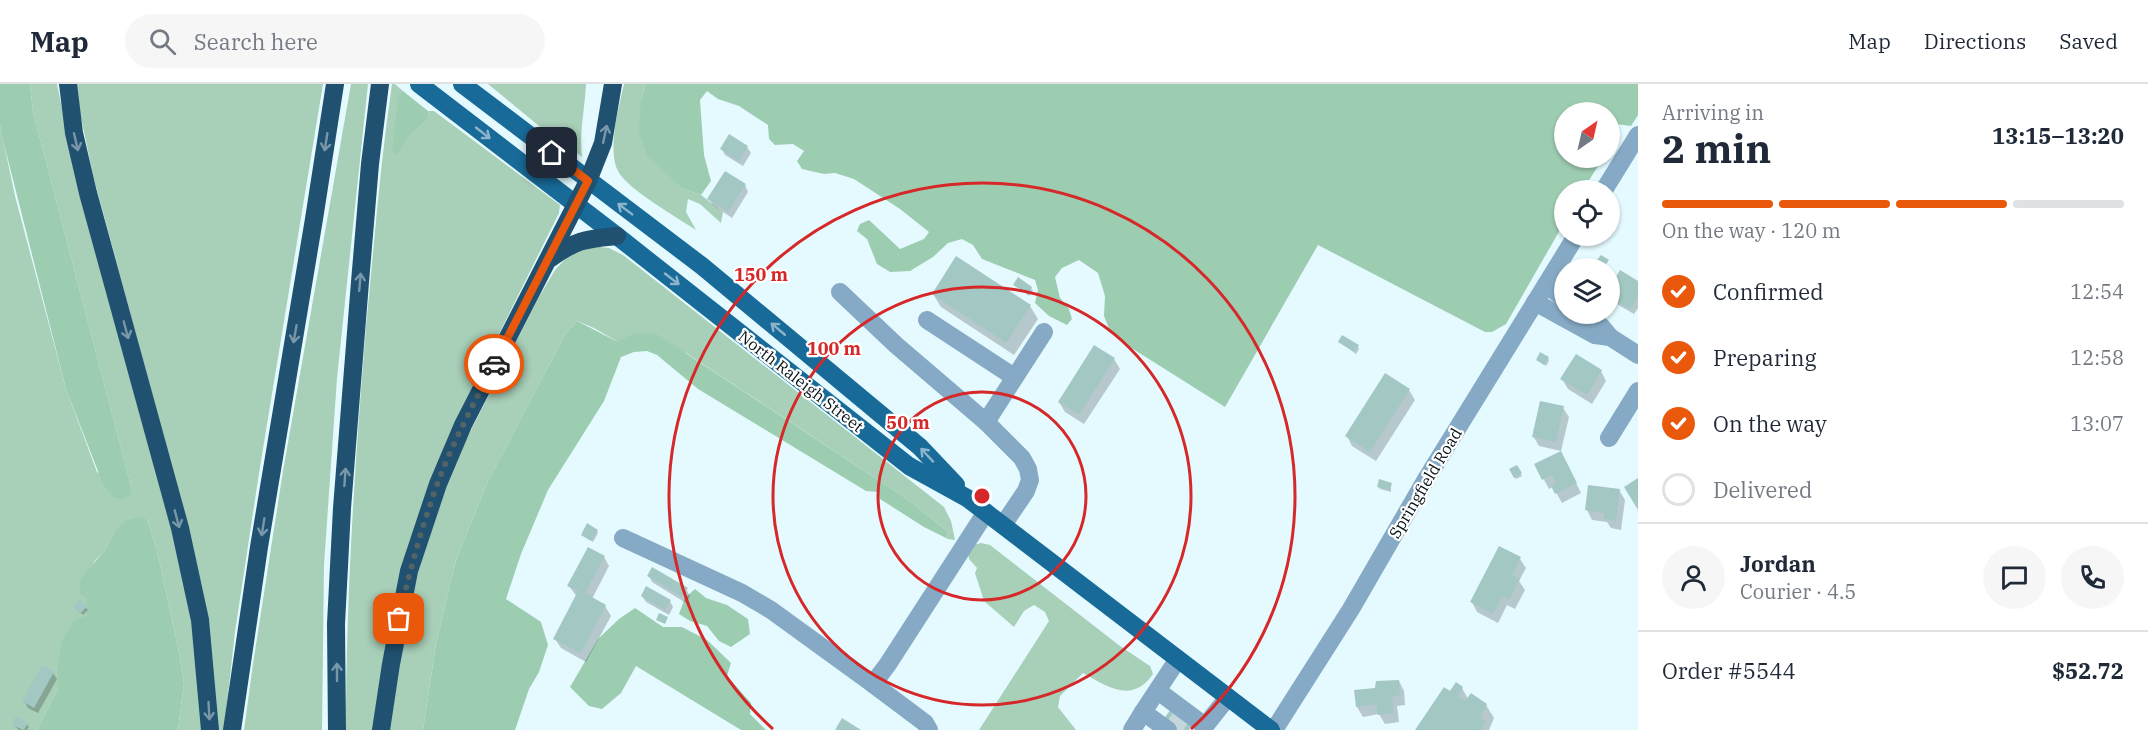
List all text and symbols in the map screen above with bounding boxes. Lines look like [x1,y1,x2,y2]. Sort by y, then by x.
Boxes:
search box [125,14,545,68]
text: Map [30,23,89,60]
icon: search [146,25,179,58]
text: Search here [194,27,318,56]
text: Map [1848,27,1891,55]
text: Directions [1924,27,2026,55]
text: Saved [2059,27,2118,55]
text: Arriving in [1662,99,1764,126]
north arrow [1554,102,1620,168]
map controls [1554,102,1620,324]
text: 13:15–13:20 [1992,121,2124,150]
text: 2 min [1662,123,1771,174]
one-way arrow [600,124,611,144]
one-way arrow [475,127,491,140]
pin [526,127,577,178]
one-way arrow [320,131,331,151]
one-way arrow [71,132,82,151]
icon: home [535,136,568,169]
button: locate [1554,180,1620,246]
one-way arrow [617,202,633,215]
text: On the way · 120 m [1662,217,1841,244]
button: layers [1554,258,1620,324]
text: 150 m [734,263,789,286]
one-way arrow [354,273,365,293]
one-way arrow [663,273,679,286]
icon: check [1662,275,1695,308]
text: Confirmed [1713,277,1824,306]
text: 12:54 [2070,278,2124,305]
one-way arrow [120,321,132,340]
one-way arrow [770,323,786,336]
one-way arrow [289,324,300,344]
street label: North Raleigh Street [734,326,868,436]
courier [464,334,524,394]
text: 100 m [807,337,862,360]
icon: check [1662,341,1695,374]
text: Preparing [1713,343,1817,372]
text: 12:58 [2070,344,2124,371]
icon: car [478,348,511,381]
icon: check [1662,407,1695,440]
text: On the way [1713,409,1827,438]
text: 13:07 [2070,410,2124,437]
text: 50 m [886,411,930,434]
street label: Springfield Road [1384,424,1466,542]
one-way arrow [920,447,934,462]
one-way arrow [340,467,351,487]
text: Delivered [1713,475,1812,504]
centre of rings [972,486,992,506]
one-way arrow [172,509,183,528]
one-way arrow [257,516,268,536]
button: person [1662,546,1725,609]
button: chat [1983,546,2046,609]
button: phone [2061,546,2124,609]
text: Jordan [1740,549,1816,578]
text: Courier · 4.5 [1740,578,1856,605]
pin [373,593,424,644]
icon: bag [382,602,415,635]
text: Order #5544 [1662,656,1796,685]
text: $52.72 [2052,656,2124,685]
one-way arrow [331,662,342,682]
one-way arrow [203,700,214,720]

